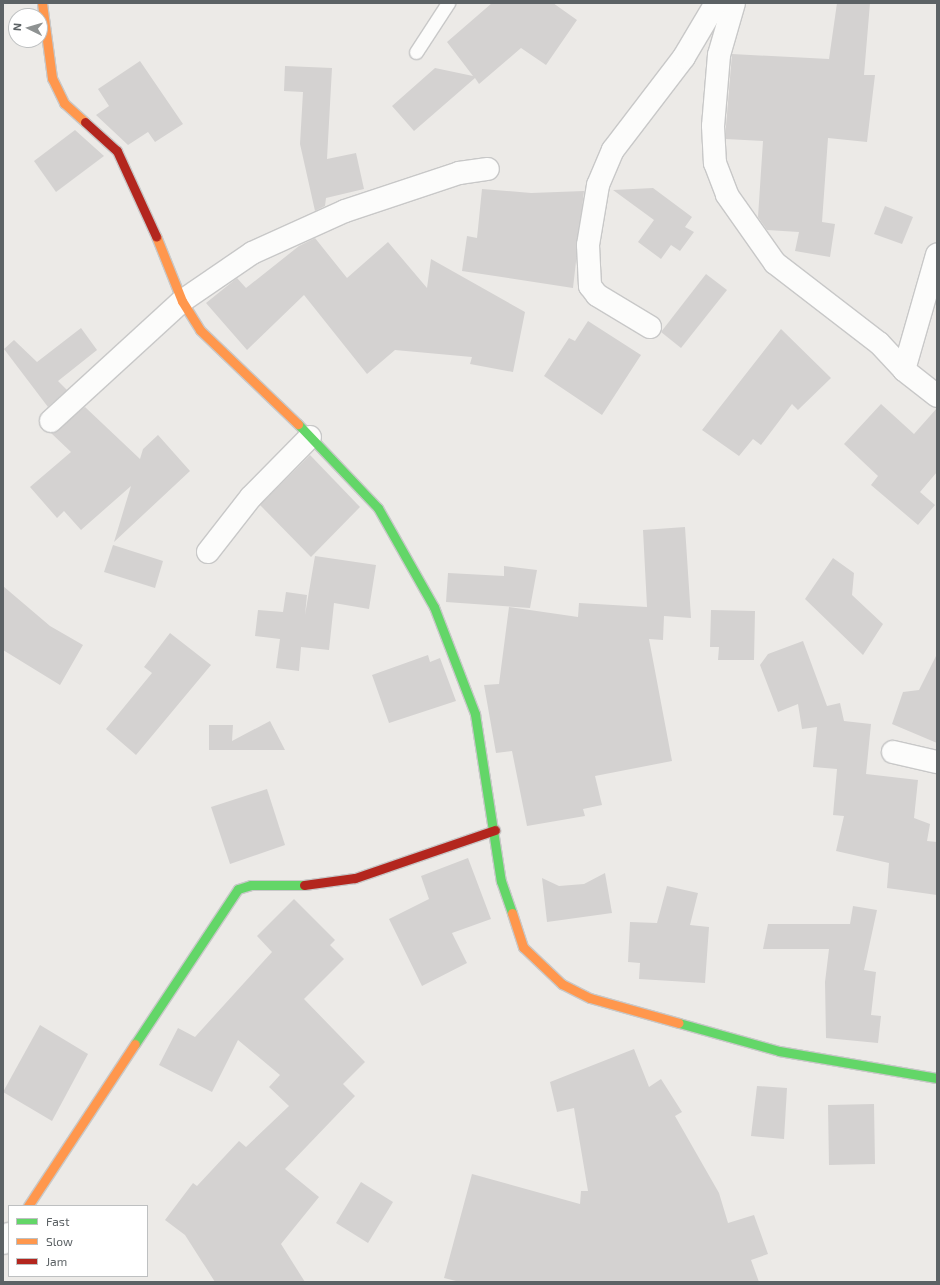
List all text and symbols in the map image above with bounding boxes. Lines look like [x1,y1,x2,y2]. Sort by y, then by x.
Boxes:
north arrow [8,8,48,48]
text: N [10,22,23,32]
legend [8,1205,148,1277]
text: Fast [46,1214,69,1228]
text: Slow [46,1234,73,1248]
text: Jam [46,1254,67,1268]

